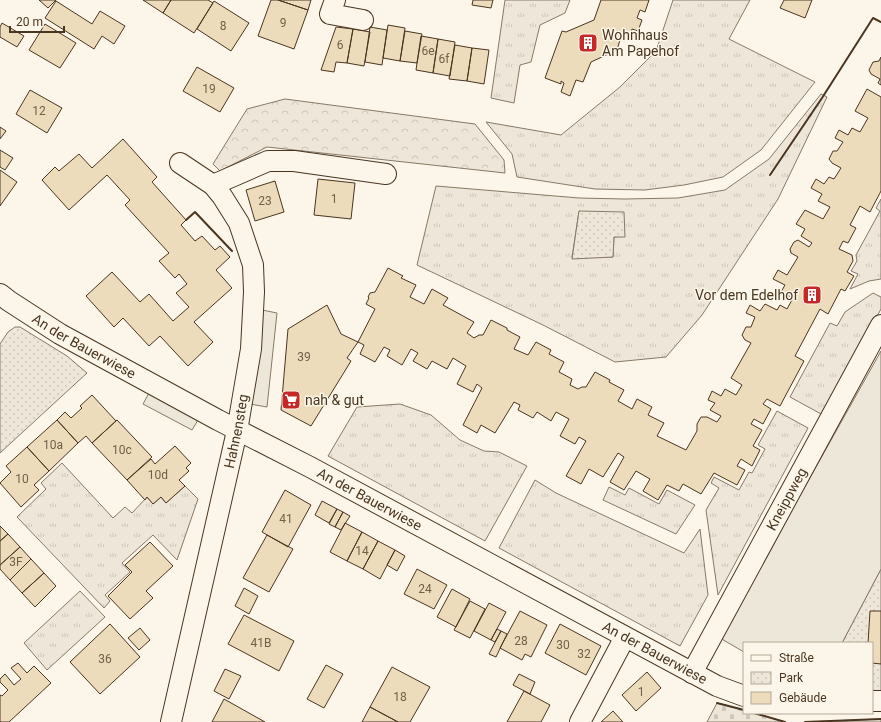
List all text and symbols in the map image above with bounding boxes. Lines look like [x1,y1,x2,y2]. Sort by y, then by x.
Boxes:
scale bar [10,8,64,34]
text: 20 m [16,15,43,29]
house number: 9 [280,16,286,30]
house number: 8 [220,19,227,33]
place label: Wohnhaus Am Papehof [602,27,679,59]
building icon: Wohnhaus Am Papehof [577,32,599,54]
house number: 6 [337,38,344,52]
house number: 6e [421,44,435,58]
house number: 6f [439,52,450,66]
house number: 19 [202,82,216,96]
house number: 12 [32,104,46,118]
house number: 1 [331,192,337,206]
house number: 23 [258,194,272,208]
building icon: Vor dem Edelhof [801,284,823,306]
place label: Vor dem Edelhof [695,287,798,303]
street label: An der Bauerwiese [29,310,139,382]
house number: 39 [297,350,311,364]
supermarket icon: nah & gut [280,389,302,411]
place label: nah & gut [305,392,364,408]
street label: Hahnensteg [221,393,251,470]
house number: 10a [43,438,63,452]
house number: 10c [112,443,132,457]
street label: An der Bauerwiese [315,464,425,534]
street label: Kneippweg [763,465,810,533]
house number: 10d [148,468,168,482]
house number: 10 [15,472,29,486]
house number: 41 [279,512,293,526]
house number: 14 [355,544,369,558]
house number: 3F [9,555,23,569]
house number: 24 [418,582,432,596]
street label: An der Bauerwiese [600,618,710,687]
house number: 28 [514,634,528,648]
house number: 41B [251,636,271,650]
house number: 30 [556,638,570,652]
legend [743,642,873,714]
house number: 32 [577,647,591,661]
text: Straße [779,651,814,665]
house number: 36 [98,652,112,666]
text: Park [779,671,804,685]
house number: 1 [638,685,644,699]
house number: 18 [393,690,407,704]
text: Gebäude [779,691,827,705]

